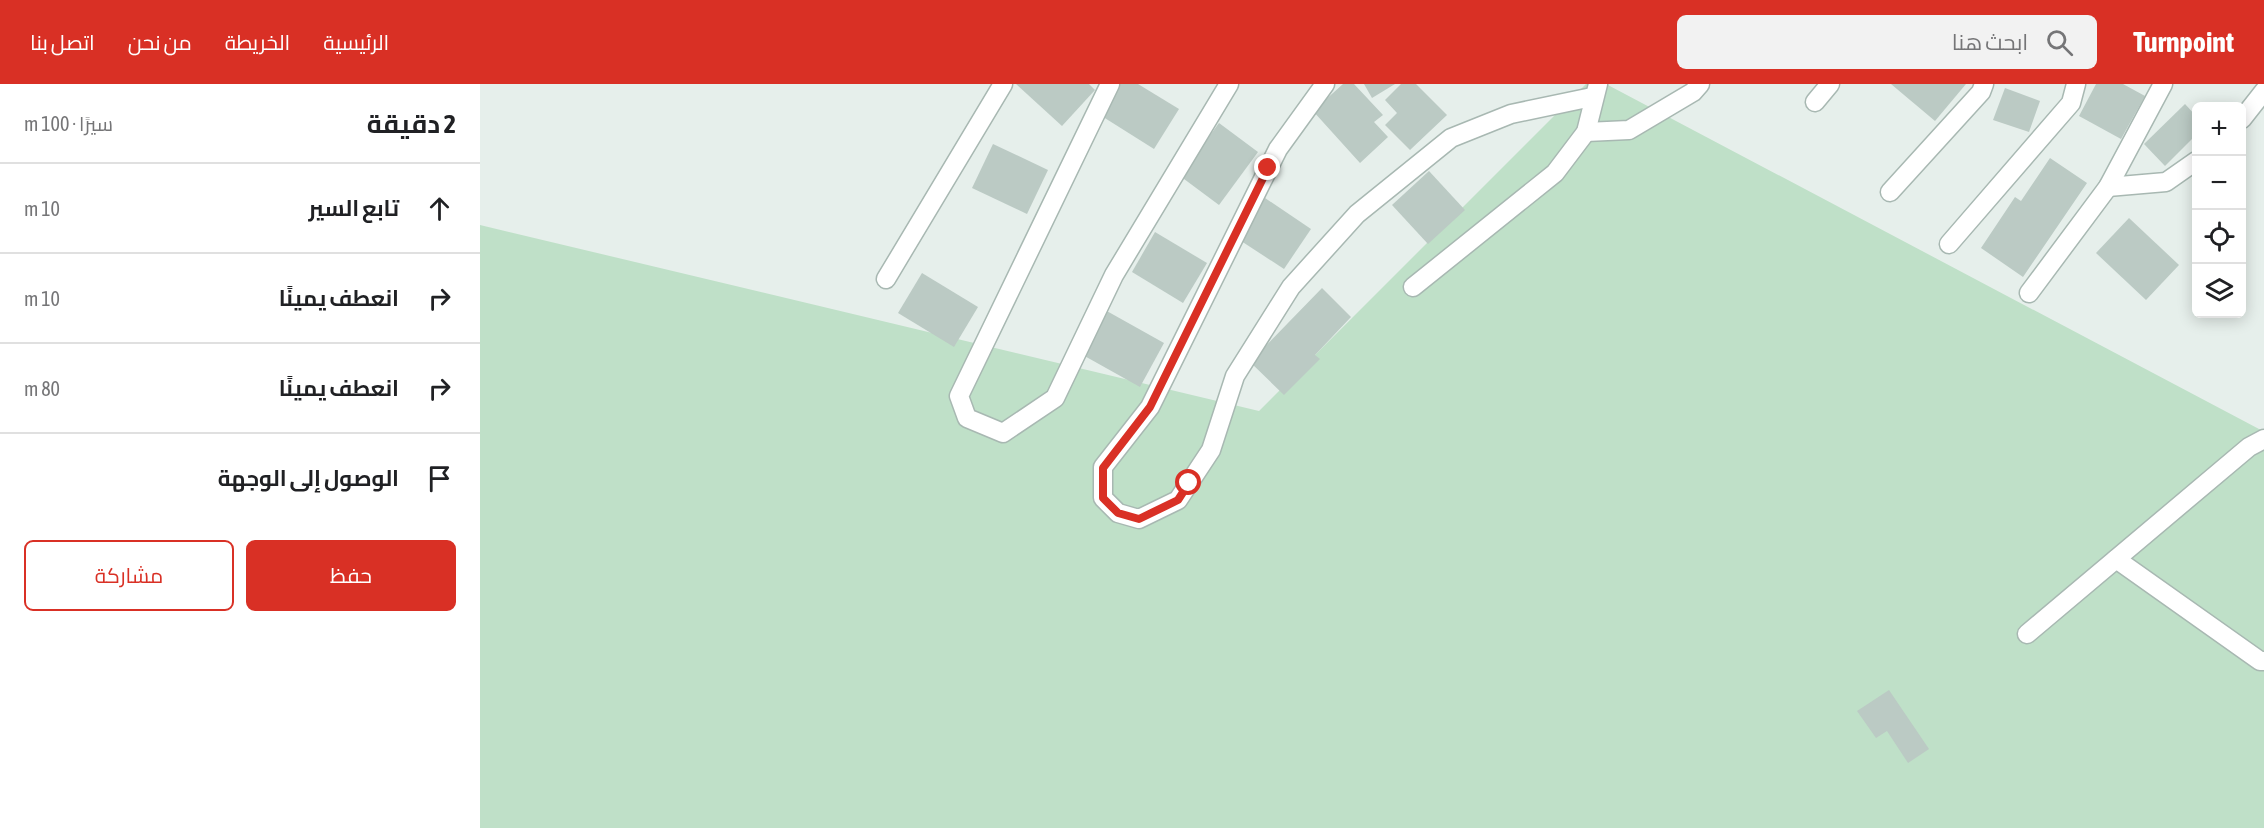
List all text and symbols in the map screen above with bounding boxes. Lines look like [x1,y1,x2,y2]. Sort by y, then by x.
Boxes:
search box [1677,15,2097,69]
icon: search [2043,26,2076,59]
text: Turnpoint [2133,26,2234,58]
text: ابحث هنا [1952,29,2028,55]
text: اتصل بنا [30,30,95,54]
text: من نحن [128,30,192,54]
text: الخريطة [225,30,290,54]
text: الرئيسية [323,30,389,54]
map controls [2192,102,2246,318]
button: + [2192,102,2246,156]
text: 2 دقيقة [367,109,456,139]
text: سيرًا · 100 m [24,112,113,135]
route end [1254,154,1280,180]
button: − [2192,156,2246,210]
icon: ahead [423,192,456,225]
text: تابع السير [309,195,399,221]
text: 10 m [24,197,60,220]
button: locate [2192,210,2246,264]
button: layers [2192,264,2246,318]
icon: right [423,282,456,315]
text: انعطف يمينًا [279,285,399,311]
text: 10 m [24,287,60,310]
icon: right [423,372,456,405]
text: انعطف يمينًا [279,375,399,401]
text: 80 m [24,377,60,400]
icon: arrive [423,462,456,495]
text: الوصول إلى الوجهة [218,465,399,491]
route start [1175,469,1201,495]
button: مشاركة [24,540,234,611]
button: حفظ [246,540,456,611]

